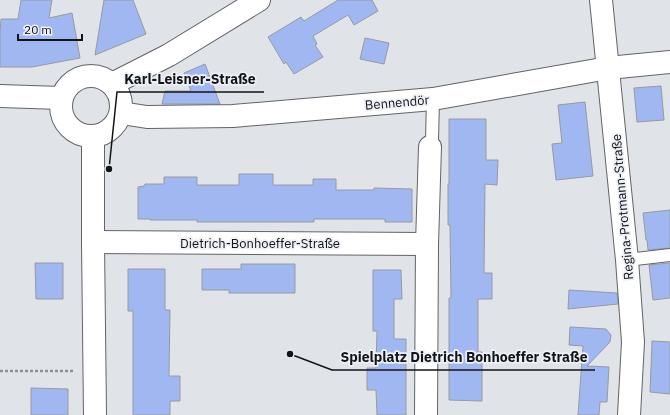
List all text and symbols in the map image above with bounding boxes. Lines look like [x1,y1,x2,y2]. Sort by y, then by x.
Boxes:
scale bar [18,16,82,42]
text: 20 m [24,22,52,37]
callout: Karl-Leisner-Straße [117,66,264,92]
text: Karl-Leisner-Straße [124,70,256,88]
street label: Bennendör [364,91,430,114]
street label: Regina-Protmann-Straße [608,133,637,281]
street label: Dietrich-Bonhoeffer-Straße [180,235,340,252]
callout: Spielplatz Dietrich Bonhoeffer Straße [332,344,595,370]
text: Spielplatz Dietrich Bonhoeffer Straße [340,348,588,366]

